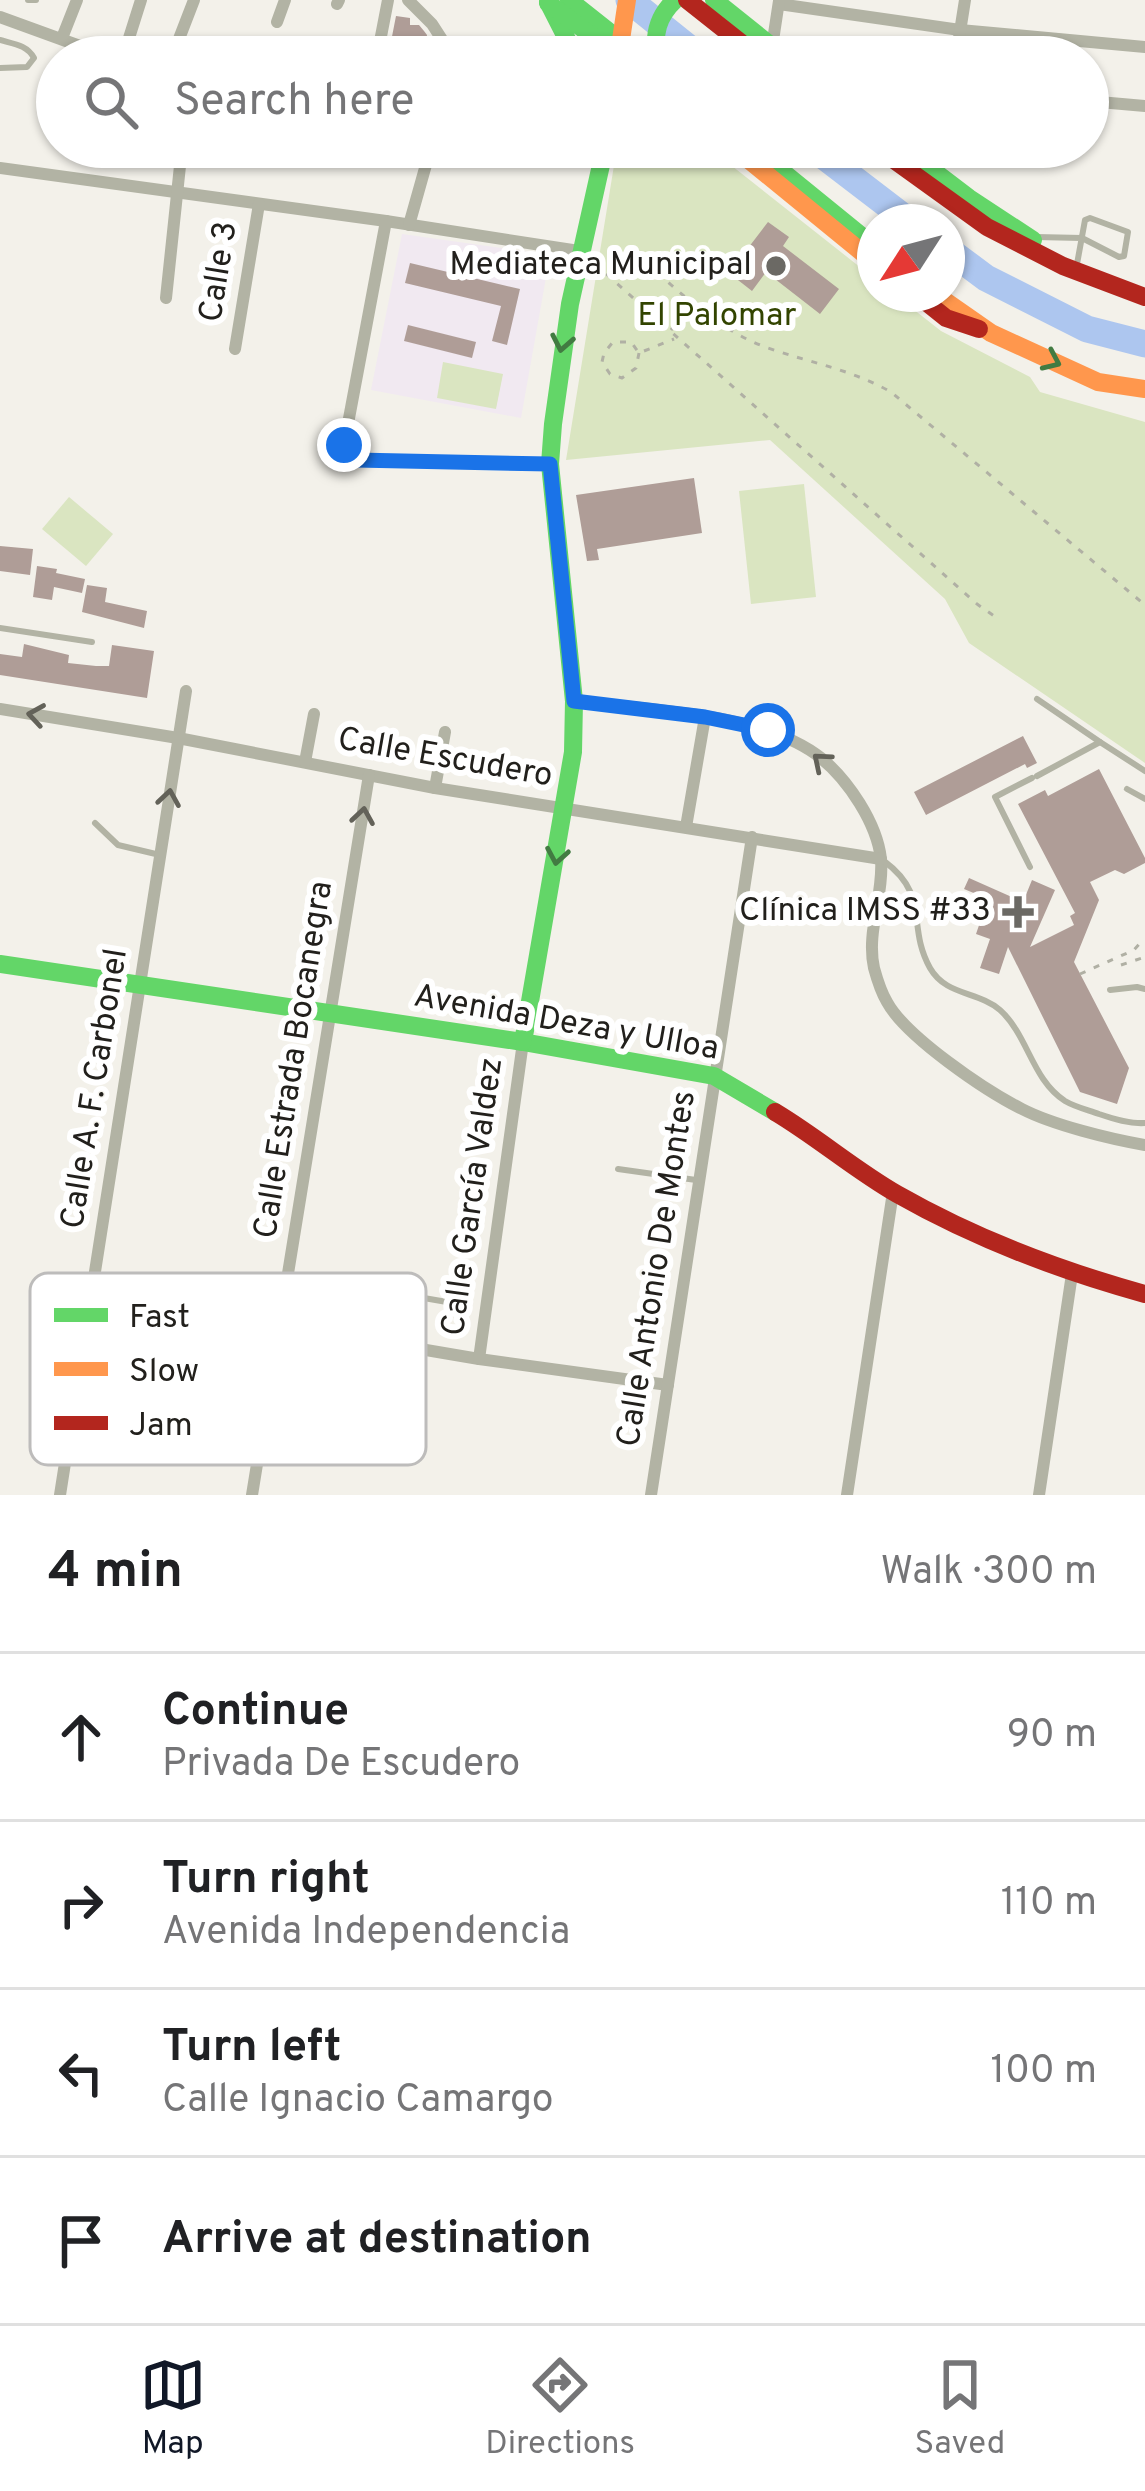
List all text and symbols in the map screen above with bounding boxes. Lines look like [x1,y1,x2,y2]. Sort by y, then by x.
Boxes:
search box [36,36,1109,168]
icon: search [78,69,144,135]
text: Search here [174,74,414,131]
north arrow [857,204,965,312]
street label: Calle 3 [191,219,249,325]
place label: Mediateca Municipal [449,245,752,287]
marker: Mediateca Municipal [763,253,789,279]
park label: El Palomar [637,296,797,338]
one-way arrow [550,333,576,353]
one-way arrow [1040,347,1061,370]
route end [317,418,371,472]
route start [741,703,795,757]
one-way arrow [27,704,47,729]
street label: Calle Escudero [334,719,556,799]
one-way arrow [813,754,835,776]
one-way arrow [155,789,181,808]
one-way arrow [349,806,374,826]
one-way arrow [545,846,570,866]
street label: Calle Estrada Bocanegra [246,878,344,1242]
place label: Clínica IMSS #33 [739,891,991,933]
marker: Clínica IMSS #33 [1002,896,1034,928]
street label: Calle A. F. Carbonel [53,946,139,1232]
street label: Avenida Deza y Ulloa [410,976,722,1072]
street label: Calle García Valdez [434,1055,514,1339]
street label: Calle Antonio De Montes [609,1088,707,1450]
legend [30,1273,426,1465]
text: Fast [129,1298,190,1340]
text: Slow [129,1352,199,1394]
text: Jam [129,1406,193,1448]
text: 4 min [48,1541,183,1606]
text: Walk · 300 m [880,1549,1097,1598]
text: Continue [162,1684,349,1741]
icon: ahead [48,1704,114,1770]
text: 90 m [1007,1712,1097,1761]
text: Privada De Escudero [162,1741,520,1790]
text: Turn right [162,1852,370,1909]
icon: right [48,1872,114,1938]
text: 110 m [1001,1880,1097,1929]
text: Avenida Independencia [162,1909,570,1958]
text: Turn left [162,2020,341,2077]
icon: left [48,2040,114,2106]
text: 100 m [990,2048,1097,2097]
text: Calle Ignacio Camargo [162,2077,553,2126]
icon: arrive [48,2208,114,2274]
text: Arrive at destination [162,2212,592,2269]
tab: Map [140,2352,206,2466]
tab: Directions [485,2352,635,2466]
tab: Saved [915,2352,1005,2466]

